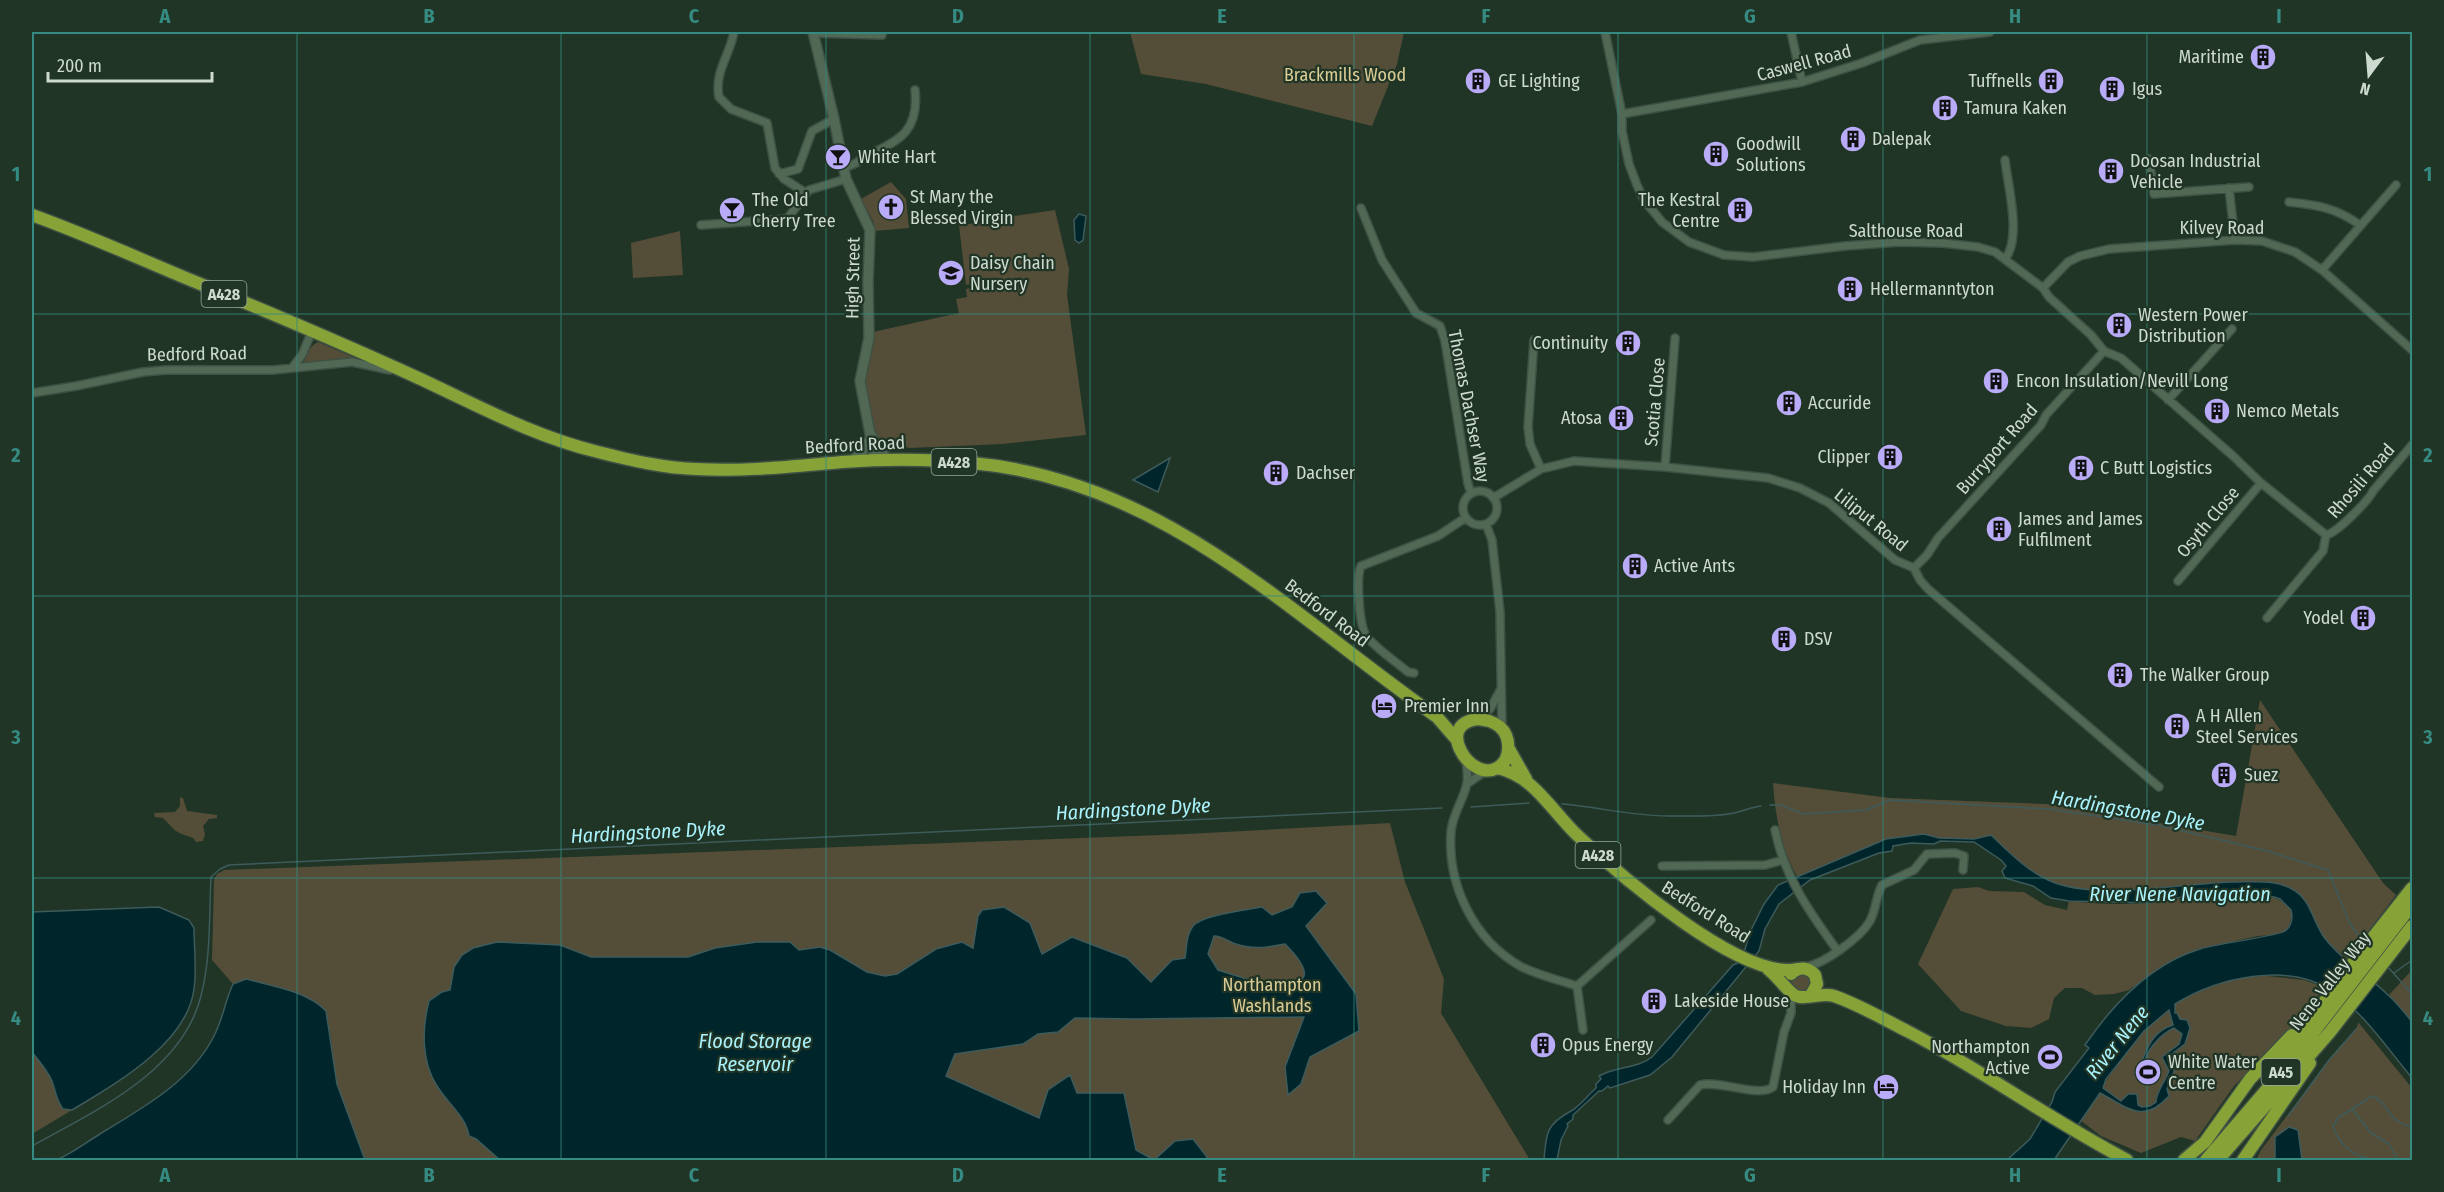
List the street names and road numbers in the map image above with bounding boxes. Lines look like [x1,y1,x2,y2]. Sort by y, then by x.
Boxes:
street label: Caswell Road [1754,40,1854,86]
street label: Kilvey Road [2180,217,2264,239]
street label: Salthouse Road [1849,220,1963,242]
street label: High Street [841,237,865,319]
road number: A428 [202,281,246,307]
street label: Thomas Dachser Way [1443,328,1495,484]
street label: Bedford Road [147,342,247,366]
street label: Scotia Close [1640,357,1670,447]
street label: Burryport Road [1952,399,2042,499]
street label: Bedford Road [804,431,906,459]
street label: Rhosili Road [2323,439,2399,523]
road number: A428 [932,449,976,475]
street label: Osyth Close [2172,482,2244,562]
street label: Liliput Road [1830,484,1912,556]
street label: Bedford Road [1280,574,1374,652]
road number: A428 [1576,842,1620,868]
street label: Bedford Road [1658,876,1754,948]
street label: Nene Valley Way [2285,927,2375,1035]
road number: A45 [2262,1059,2300,1085]

